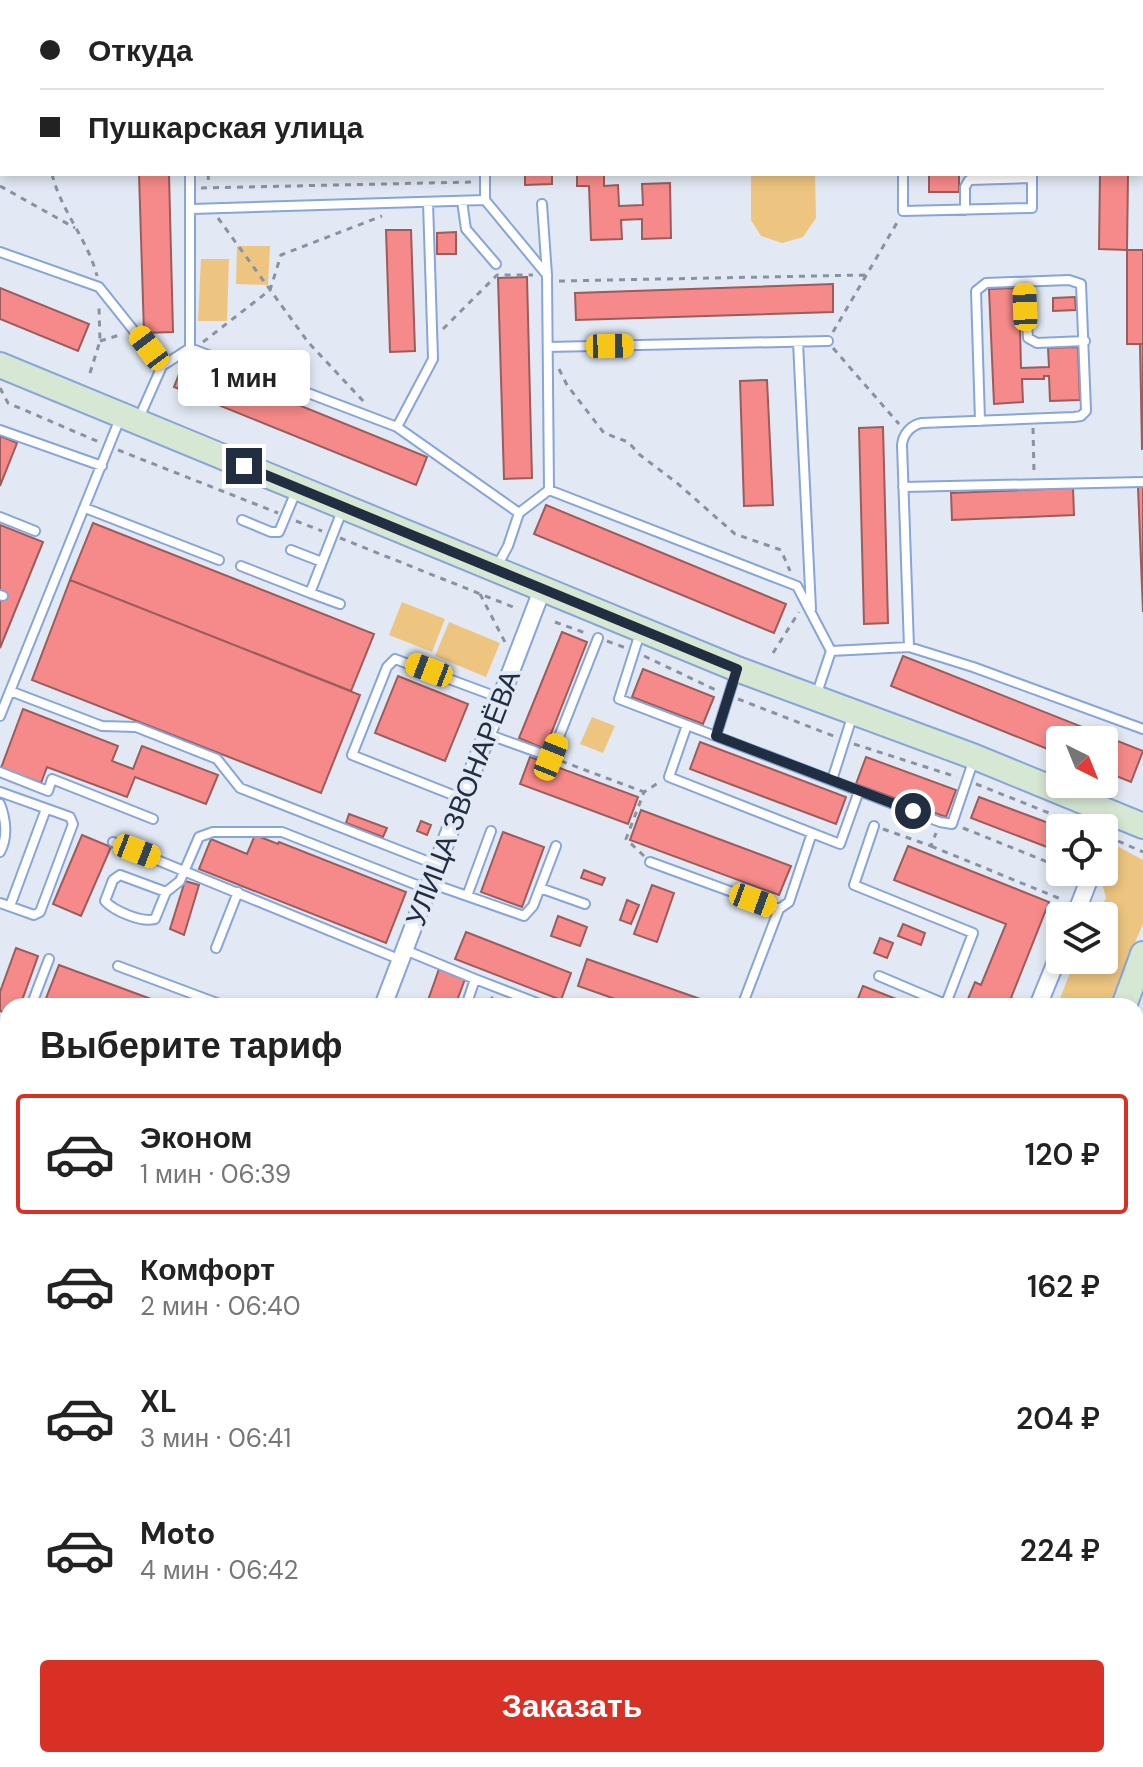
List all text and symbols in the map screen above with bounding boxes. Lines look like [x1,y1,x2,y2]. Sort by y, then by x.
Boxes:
text: Откуда [88,31,193,70]
text: Пушкарская улица [88,108,364,147]
car [1012,283,1038,331]
car [125,322,173,374]
car [586,334,634,358]
callout: 1 мин [178,350,310,406]
text: 1 мин [211,361,277,395]
route end [226,448,262,484]
car [402,650,456,690]
street label: УЛИЦА ЗВОНАРЁВА [397,664,529,931]
north arrow [1046,726,1118,798]
map controls [1046,726,1118,974]
car [531,730,571,784]
route start [895,793,931,829]
button: locate [1046,814,1118,886]
car [110,831,164,871]
car [726,881,780,919]
button: layers [1046,902,1118,974]
text: Выберите тариф [40,1022,343,1069]
icon: car [44,1118,116,1190]
text: Эконом [140,1118,253,1157]
text: 120 ₽ [1025,1135,1100,1174]
text: 1 мин · 06:39 [140,1157,291,1191]
icon: car [44,1250,116,1322]
text: Комфорт [140,1250,275,1289]
text: 162 ₽ [1027,1267,1100,1306]
text: 2 мин · 06:40 [140,1289,301,1323]
icon: car [44,1382,116,1454]
text: XL [140,1382,177,1421]
text: 204 ₽ [1016,1399,1100,1438]
text: 3 мин · 06:41 [140,1421,291,1455]
icon: car [44,1514,116,1586]
text: Moto [140,1514,215,1553]
text: 224 ₽ [1020,1531,1100,1570]
text: 4 мин · 06:42 [140,1553,299,1587]
button: Заказать [40,1660,1104,1752]

